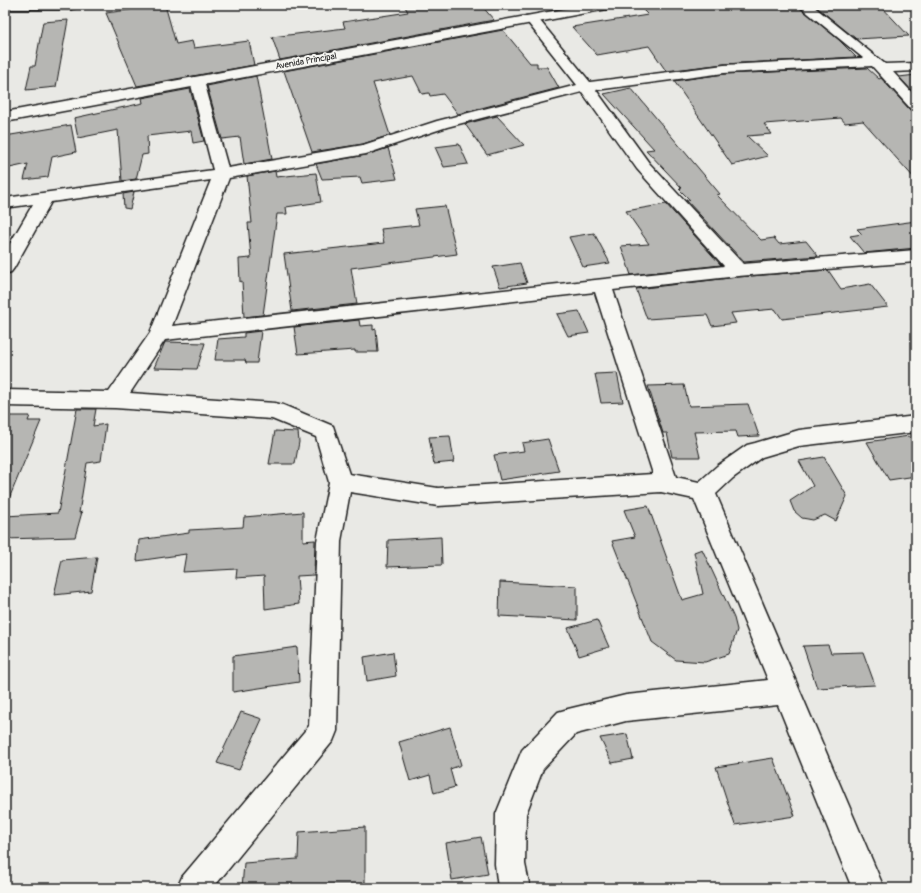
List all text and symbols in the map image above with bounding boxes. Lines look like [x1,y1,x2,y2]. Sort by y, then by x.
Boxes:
street label: Avenida Principal [274,51,338,72]

